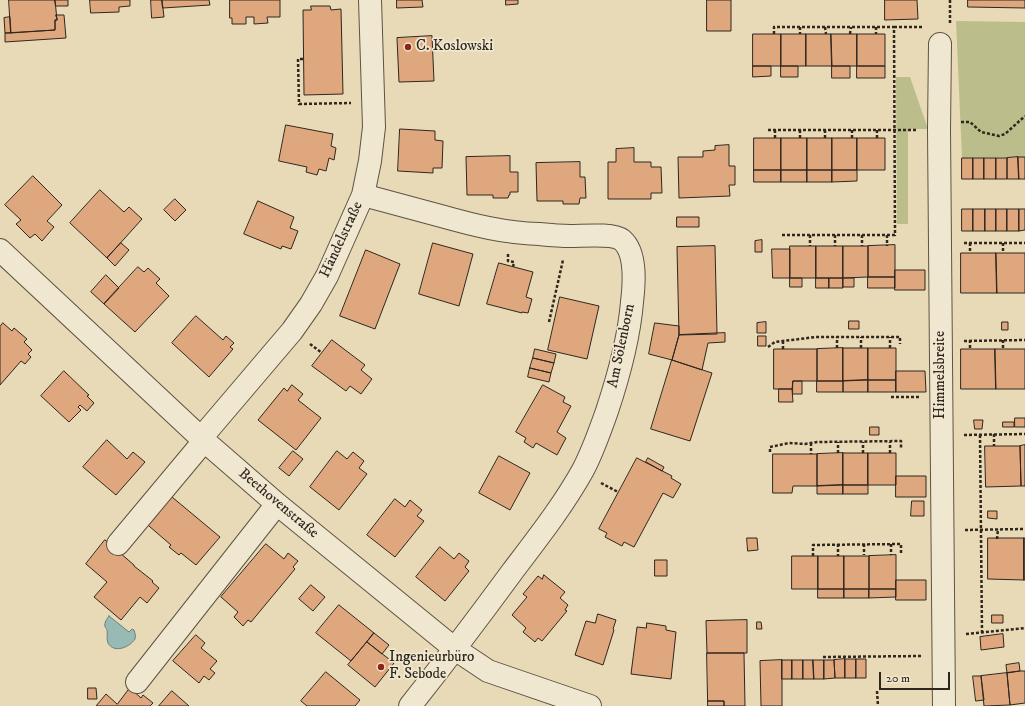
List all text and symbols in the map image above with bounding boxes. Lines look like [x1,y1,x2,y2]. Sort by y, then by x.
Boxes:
place label: C. Koslowski [416,38,493,56]
marker: C. Koslowski [403,42,413,52]
street label: Händelstraße [317,199,367,281]
street label: Am Sölenborn [604,302,640,390]
street label: Himmelsbreite [932,331,950,419]
street label: Beethovenstraße [234,465,322,543]
place label: Ingenieurbüro F. Sebode [389,649,474,684]
marker: Ingenieurbüro F. Sebode [376,662,386,672]
scale bar [881,664,952,690]
text: 20 m [886,671,910,686]

